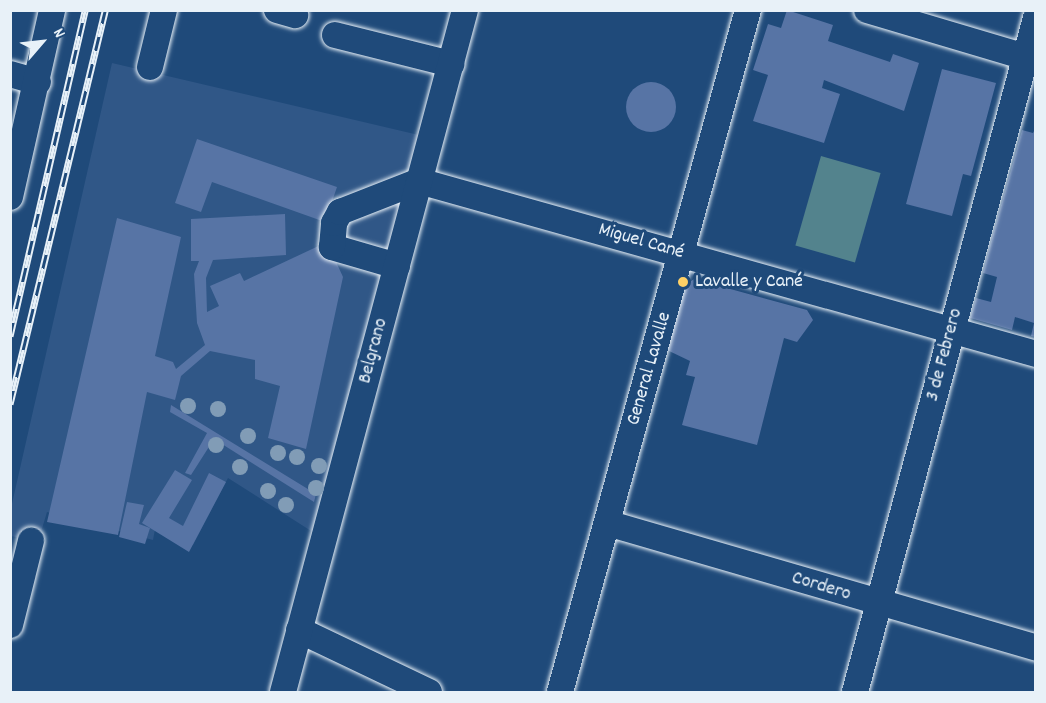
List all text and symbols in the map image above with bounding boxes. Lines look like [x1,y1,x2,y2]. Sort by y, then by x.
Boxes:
north arrow [12,12,72,72]
text: N [46,24,70,42]
street label: Miguel Cané [595,218,687,266]
place label: Lavalle y Cané [695,270,803,294]
marker: Lavalle y Cané [676,275,690,289]
street label: 3 de Febrero [921,306,969,404]
street label: General Lavalle [622,310,678,428]
street label: Belgrano [354,316,394,386]
street label: Cordero [788,567,854,607]

